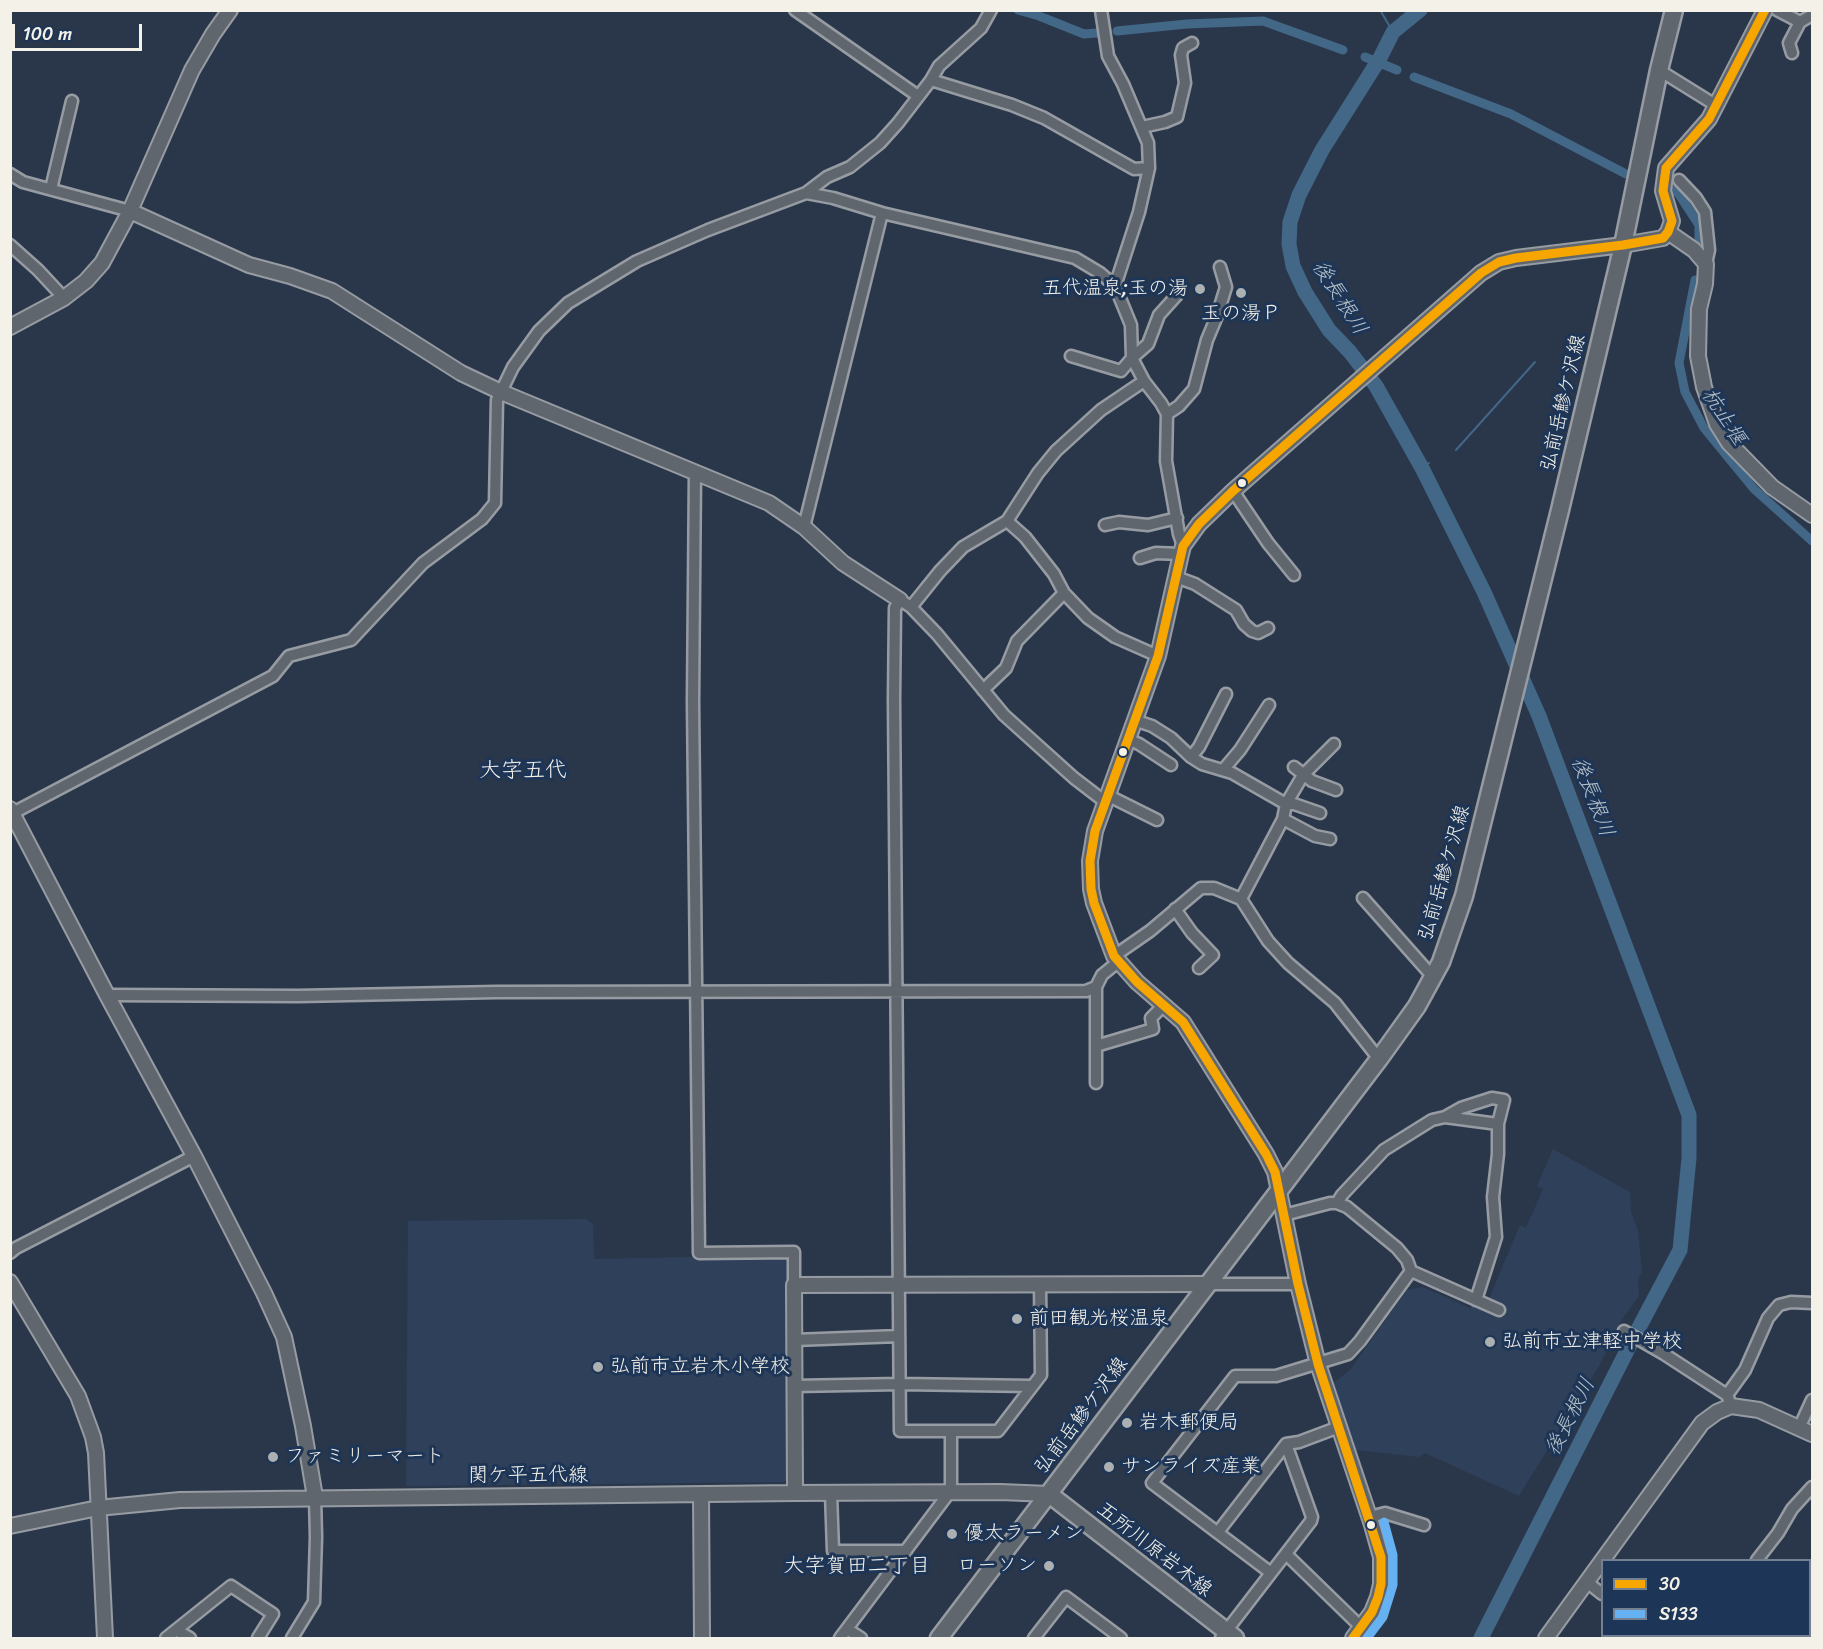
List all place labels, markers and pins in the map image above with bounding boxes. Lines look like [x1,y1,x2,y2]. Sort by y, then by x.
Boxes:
place label: 五代温泉;玉の湯 [1042,277,1188,301]
marker: 五代温泉;玉の湯 [1193,282,1207,296]
marker: 玉の湯Ｐ [1234,286,1248,300]
place label: 玉の湯Ｐ [1201,302,1281,326]
unlabelled marker [1236,477,1248,489]
unlabelled marker [1117,746,1129,758]
place label: 前田観光桜温泉 [1029,1307,1169,1331]
marker: 前田観光桜温泉 [1010,1312,1024,1326]
place label: 弘前市立津軽中学校 [1502,1330,1682,1354]
marker: 弘前市立津軽中学校 [1483,1335,1497,1349]
place label: 弘前市立岩木小学校 [610,1355,790,1379]
marker: 弘前市立岩木小学校 [591,1360,605,1374]
place label: 岩木郵便局 [1139,1411,1239,1435]
marker: 岩木郵便局 [1120,1416,1134,1430]
place label: ファミリーマート [285,1445,445,1469]
marker: ファミリーマート [266,1450,280,1464]
place label: サンライズ産業 [1121,1455,1261,1479]
marker: サンライズ産業 [1102,1460,1116,1474]
unlabelled marker [1365,1519,1377,1531]
place label: 優太ラーメン [964,1522,1084,1546]
marker: 優太ラーメン [945,1527,959,1541]
place label: ローソン [957,1554,1037,1578]
marker: ローソン [1042,1559,1056,1573]

